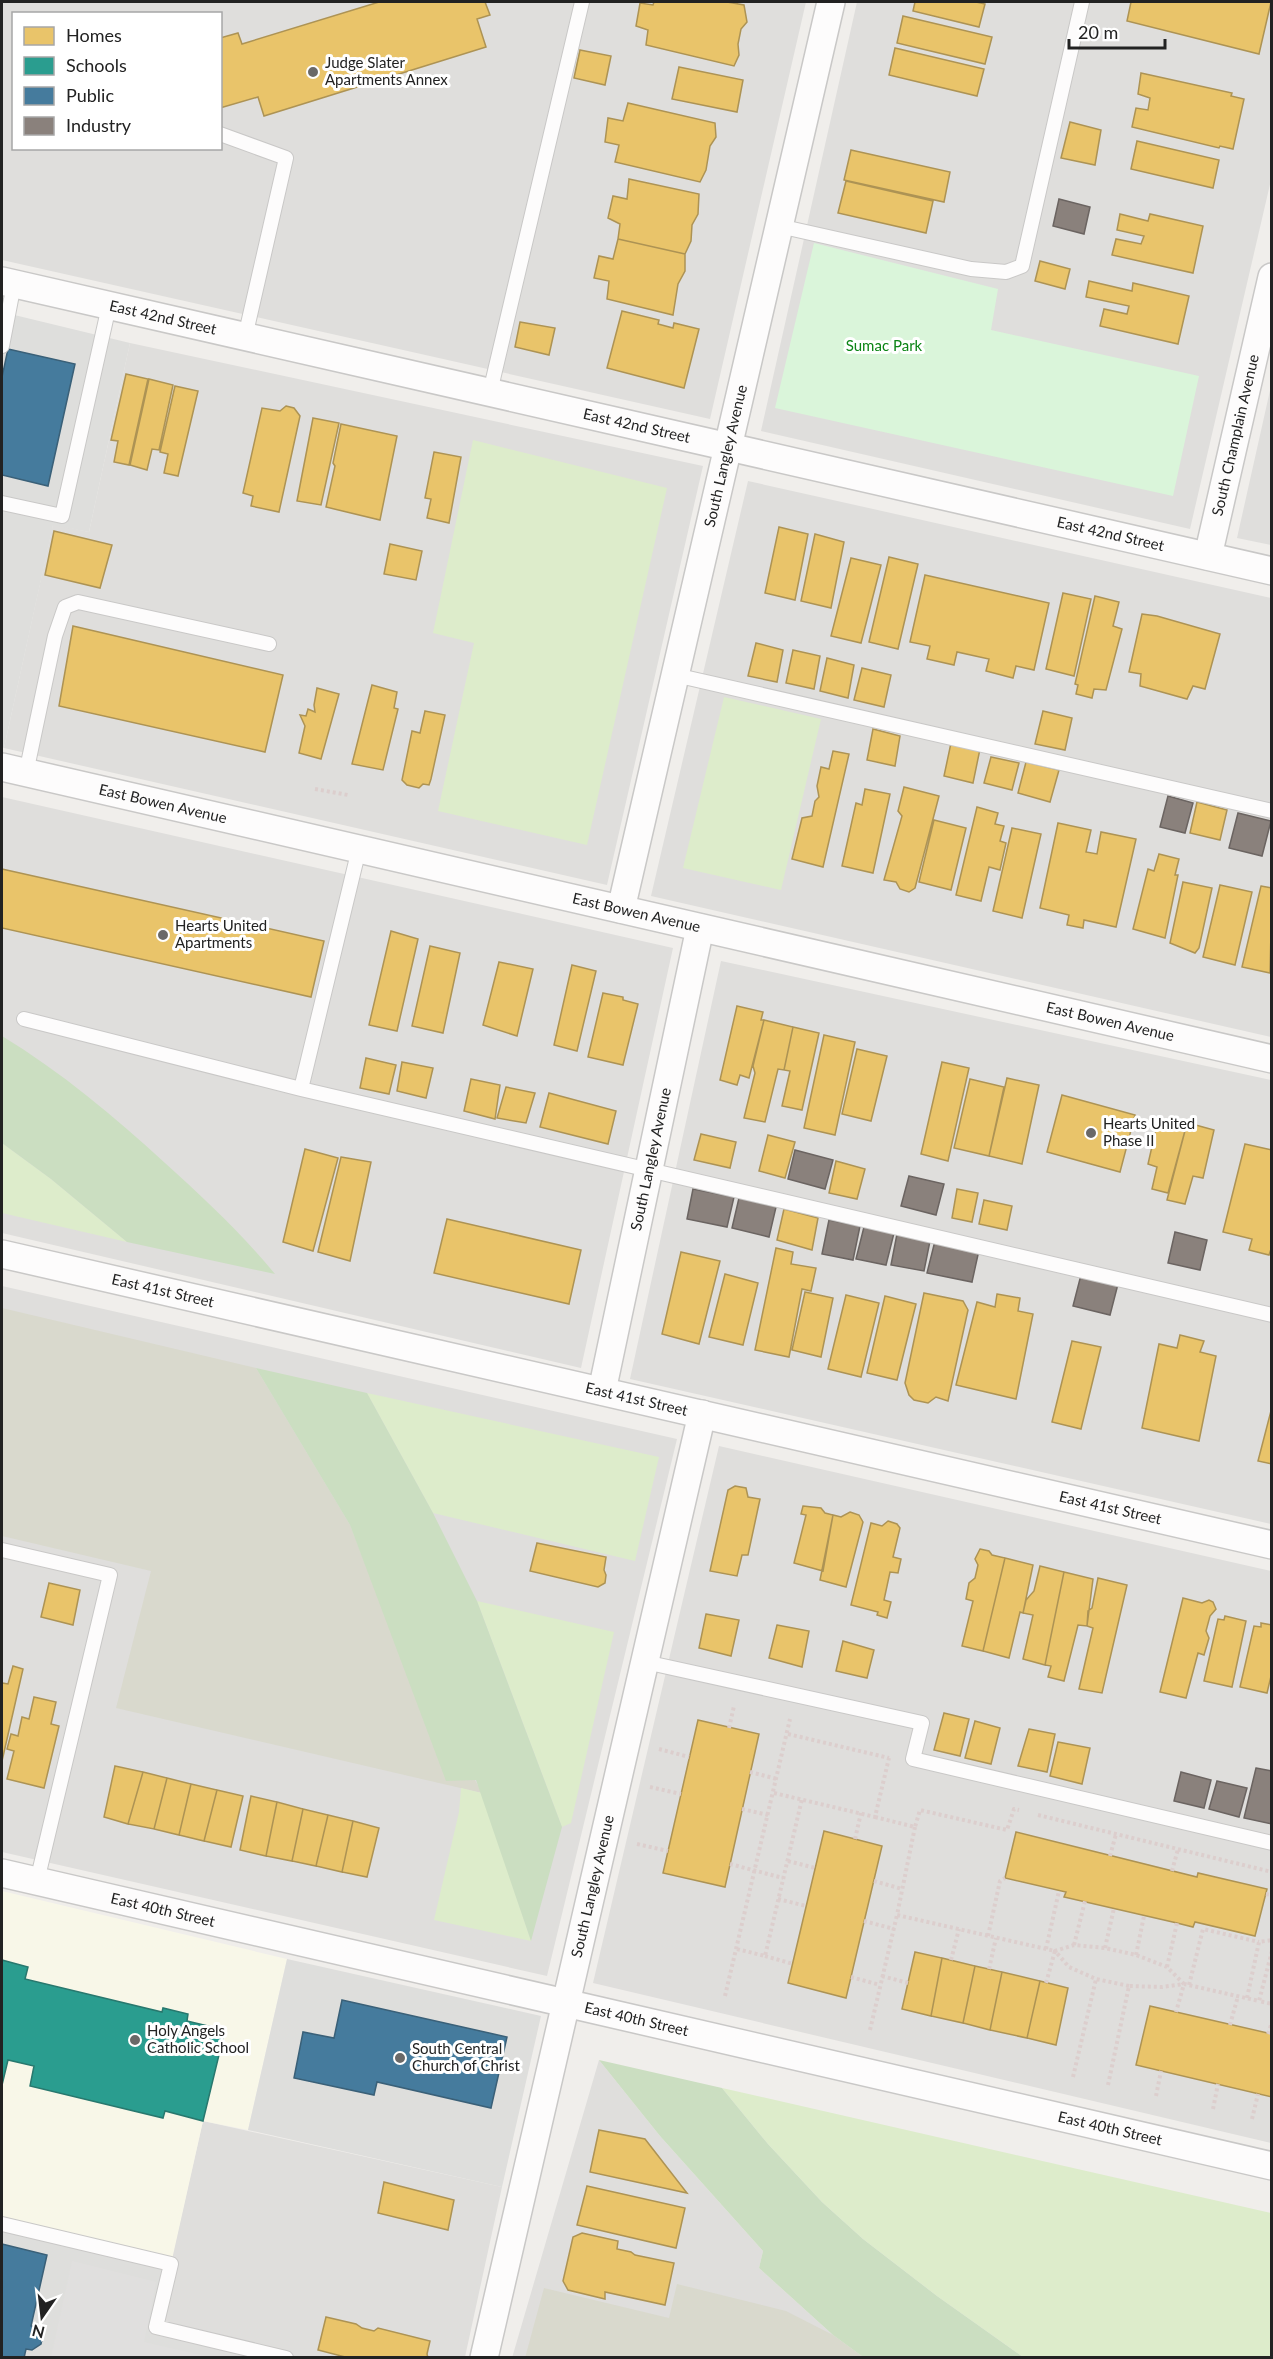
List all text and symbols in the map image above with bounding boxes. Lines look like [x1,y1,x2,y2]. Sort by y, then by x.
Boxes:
legend [12,12,222,150]
scale bar [1069,12,1165,50]
text: 20 m [1078,21,1118,43]
text: Homes [66,24,122,46]
place label: Judge Slater Apartments Annex [325,53,448,88]
text: Schools [66,54,127,76]
marker: Judge Slater Apartments Annex [306,65,320,79]
text: Public [66,84,114,106]
text: Industry [66,114,132,136]
street label: East 42nd Street [108,296,219,338]
park label: Sumac Park [846,336,923,354]
street label: South Champlain Avenue [1208,352,1262,517]
street label: South Langley Avenue [700,383,750,529]
street label: East 42nd Street [582,404,693,446]
street label: East 42nd Street [1055,512,1167,554]
street label: East Bowen Avenue [97,780,229,826]
street label: East Bowen Avenue [571,888,702,935]
place label: Hearts United Apartments [175,916,267,951]
marker: Hearts United Apartments [156,928,170,942]
street label: East Bowen Avenue [1045,997,1176,1044]
street label: South Langley Avenue [626,1086,674,1232]
place label: Hearts United Phase II [1103,1114,1195,1149]
marker: Hearts United Phase II [1084,1126,1098,1140]
street label: East 41st Street [110,1269,217,1310]
street label: East 41st Street [584,1378,690,1419]
street label: East 41st Street [1058,1487,1164,1528]
street label: South Langley Avenue [567,1813,617,1959]
street label: East 40th Street [109,1888,217,1930]
street label: East 40th Street [583,1998,691,2039]
place label: Holy Angels Catholic School [147,2021,249,2056]
marker: Holy Angels Catholic School [128,2033,142,2047]
place label: South Central Church of Christ [412,2039,520,2074]
marker: South Central Church of Christ [393,2051,407,2065]
street label: East 40th Street [1056,2107,1165,2148]
north arrow [12,2287,72,2347]
text: N [30,2321,47,2343]

